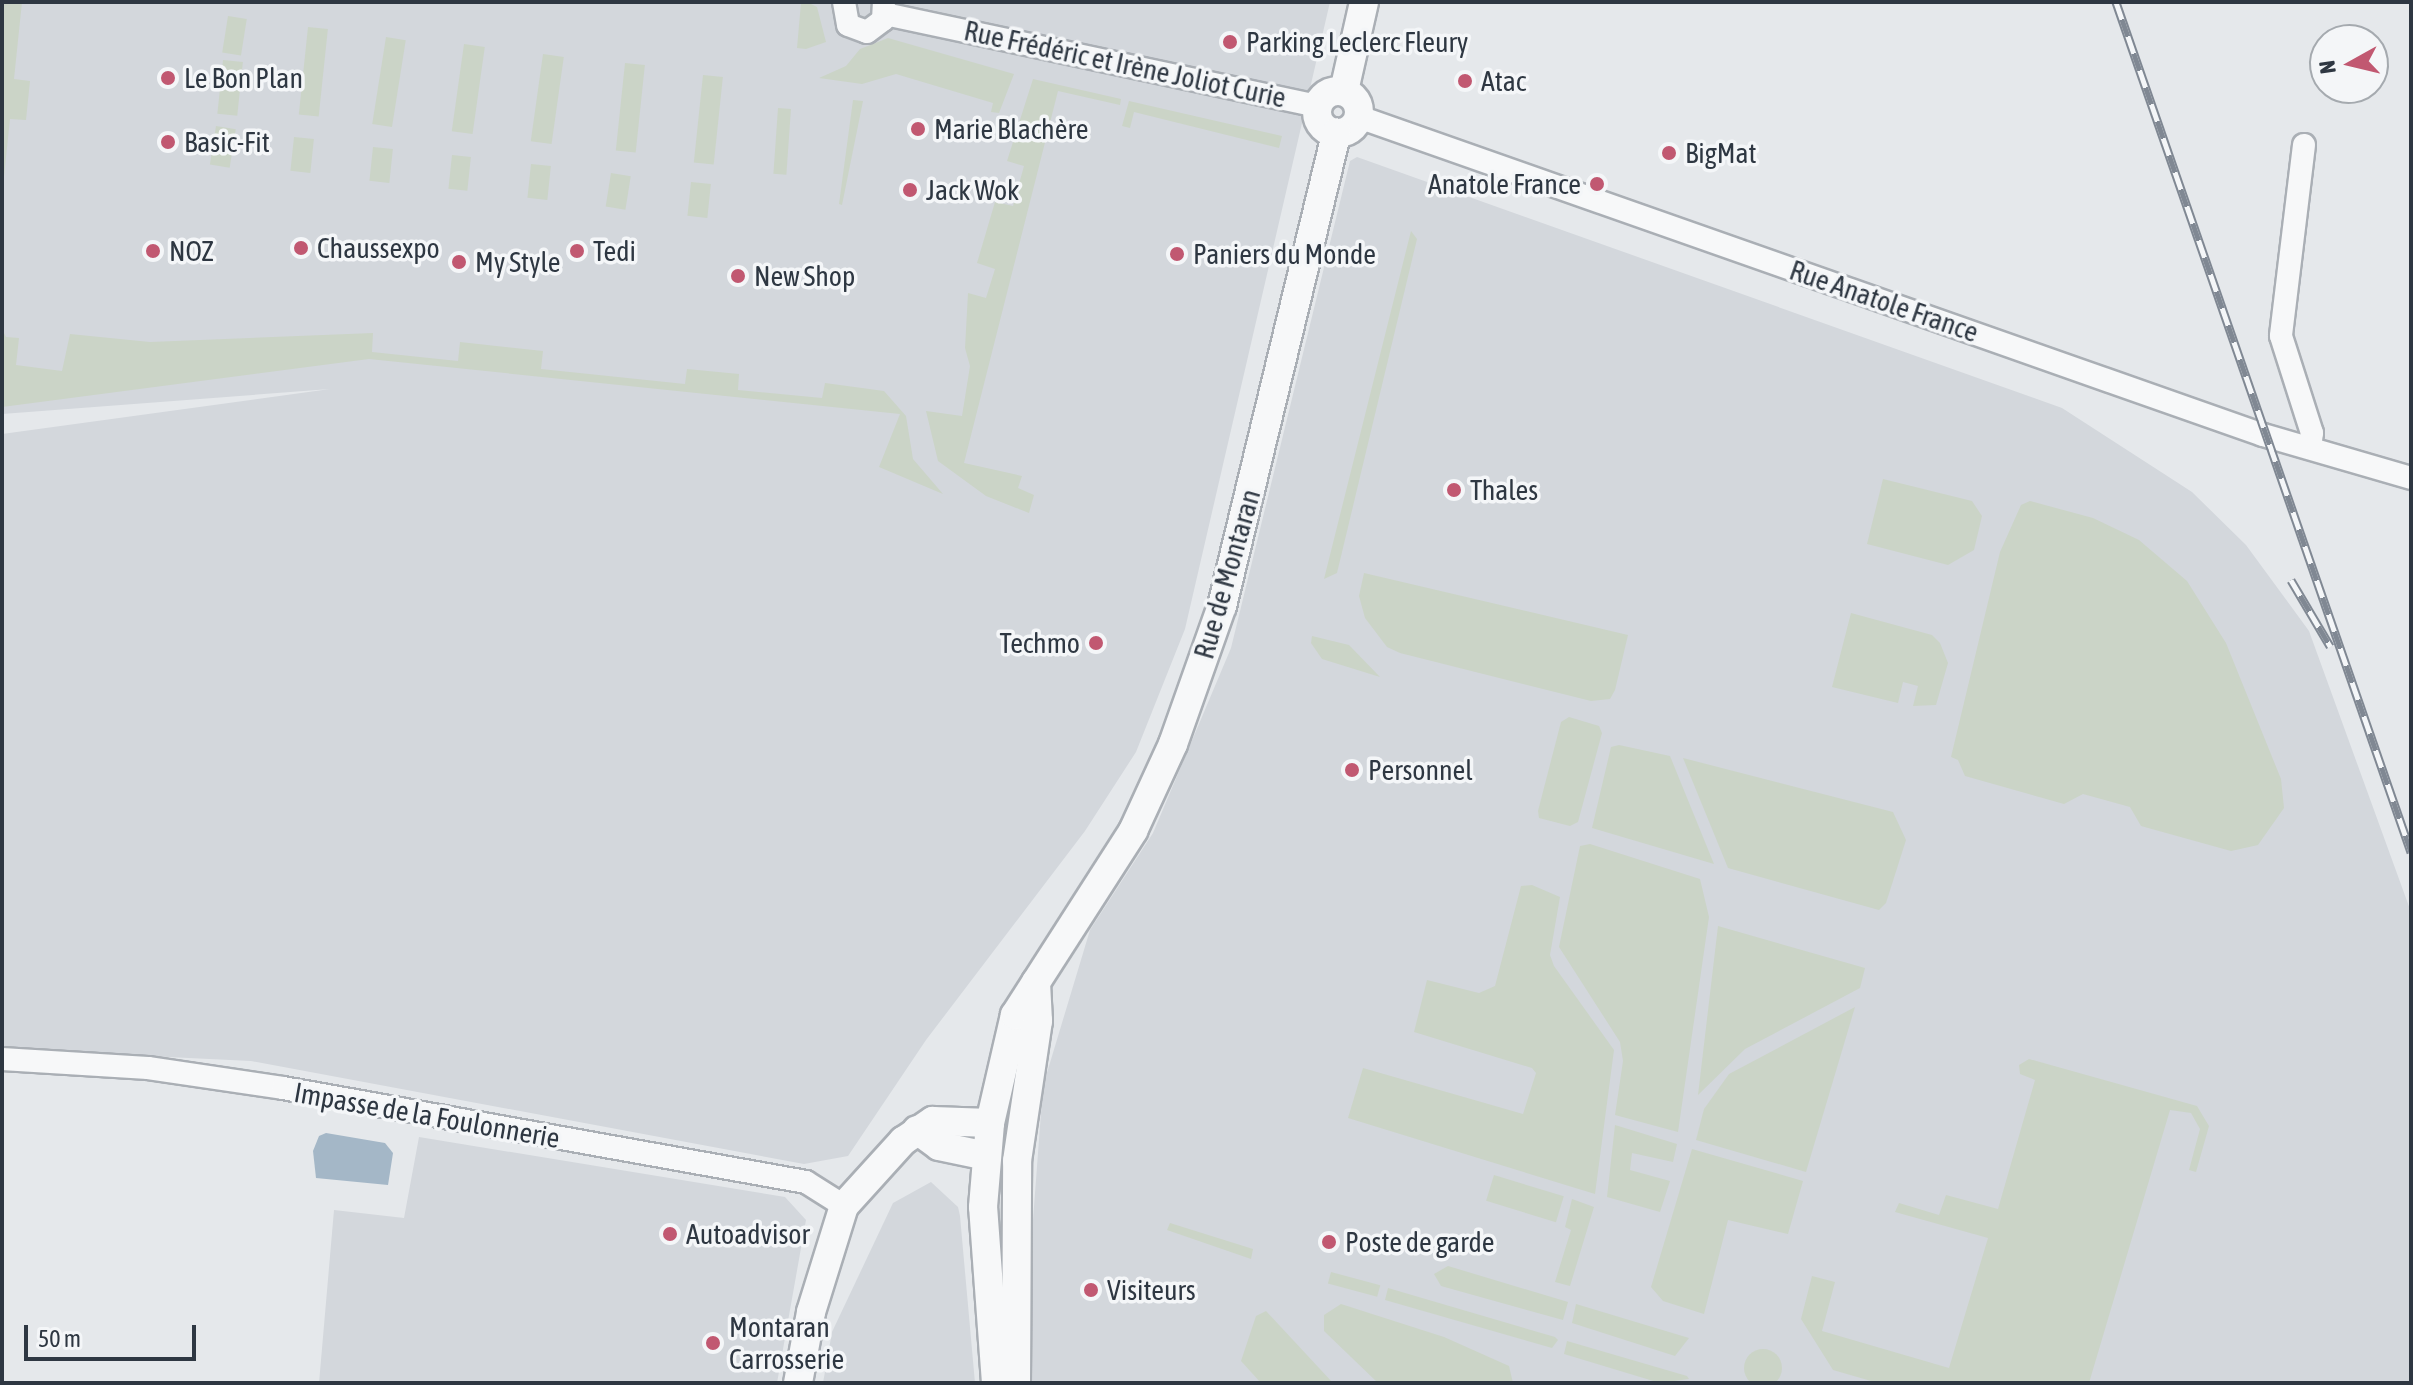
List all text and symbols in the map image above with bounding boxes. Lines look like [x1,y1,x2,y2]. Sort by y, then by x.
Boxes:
street label: Rue Frédéric et Irène Joliot Curie [961,13,1289,115]
north arrow [2309,24,2389,104]
place label: Parking Leclerc Fleury [1246,25,1468,59]
marker: Parking Leclerc Fleury [1221,33,1239,51]
text: N [2313,59,2341,75]
place label: Le Bon Plan [184,61,303,95]
place label: Atac [1481,64,1526,98]
marker: Le Bon Plan [159,69,177,87]
marker: Atac [1456,72,1474,90]
place label: Marie Blachère [934,112,1088,146]
marker: Marie Blachère [909,120,927,138]
place label: Basic-Fit [184,125,270,159]
marker: Basic-Fit [159,133,177,151]
place label: BigMat [1685,136,1757,170]
marker: BigMat [1660,144,1678,162]
place label: Anatole France [1428,167,1581,201]
place label: Jack Wok [926,173,1019,207]
marker: Anatole France [1588,175,1606,193]
marker: Jack Wok [901,181,919,199]
place label: Chaussexpo [317,231,440,265]
place label: NOZ [169,234,214,268]
place label: Tedi [593,234,636,268]
place label: Paniers du Monde [1193,237,1376,271]
marker: Chaussexpo [292,239,310,257]
marker: NOZ [144,242,162,260]
marker: Tedi [568,242,586,260]
place label: My Style [475,245,560,279]
marker: Paniers du Monde [1168,245,1186,263]
marker: My Style [450,253,468,271]
street label: Rue Anatole France [1785,253,1983,349]
place label: New Shop [754,259,855,293]
marker: New Shop [729,267,747,285]
place label: Thales [1470,473,1538,507]
marker: Thales [1445,481,1463,499]
street label: Rue de Montaran [1187,485,1267,663]
place label: Techmo [1000,626,1080,660]
marker: Techmo [1087,634,1105,652]
place label: Personnel [1368,753,1473,787]
marker: Personnel [1343,761,1361,779]
street label: Impasse de la Foulonnerie [292,1075,562,1155]
place label: Autoadvisor [686,1217,810,1251]
marker: Autoadvisor [661,1225,679,1243]
place label: Poste de garde [1345,1225,1494,1259]
marker: Poste de garde [1320,1233,1338,1251]
place label: Visiteurs [1107,1273,1196,1307]
marker: Visiteurs [1082,1281,1100,1299]
scale bar [28,1309,200,1359]
place label: Montaran Carrosserie [729,1310,844,1376]
text: 50 m [38,1325,81,1352]
marker: Montaran Carrosserie [704,1334,722,1352]

